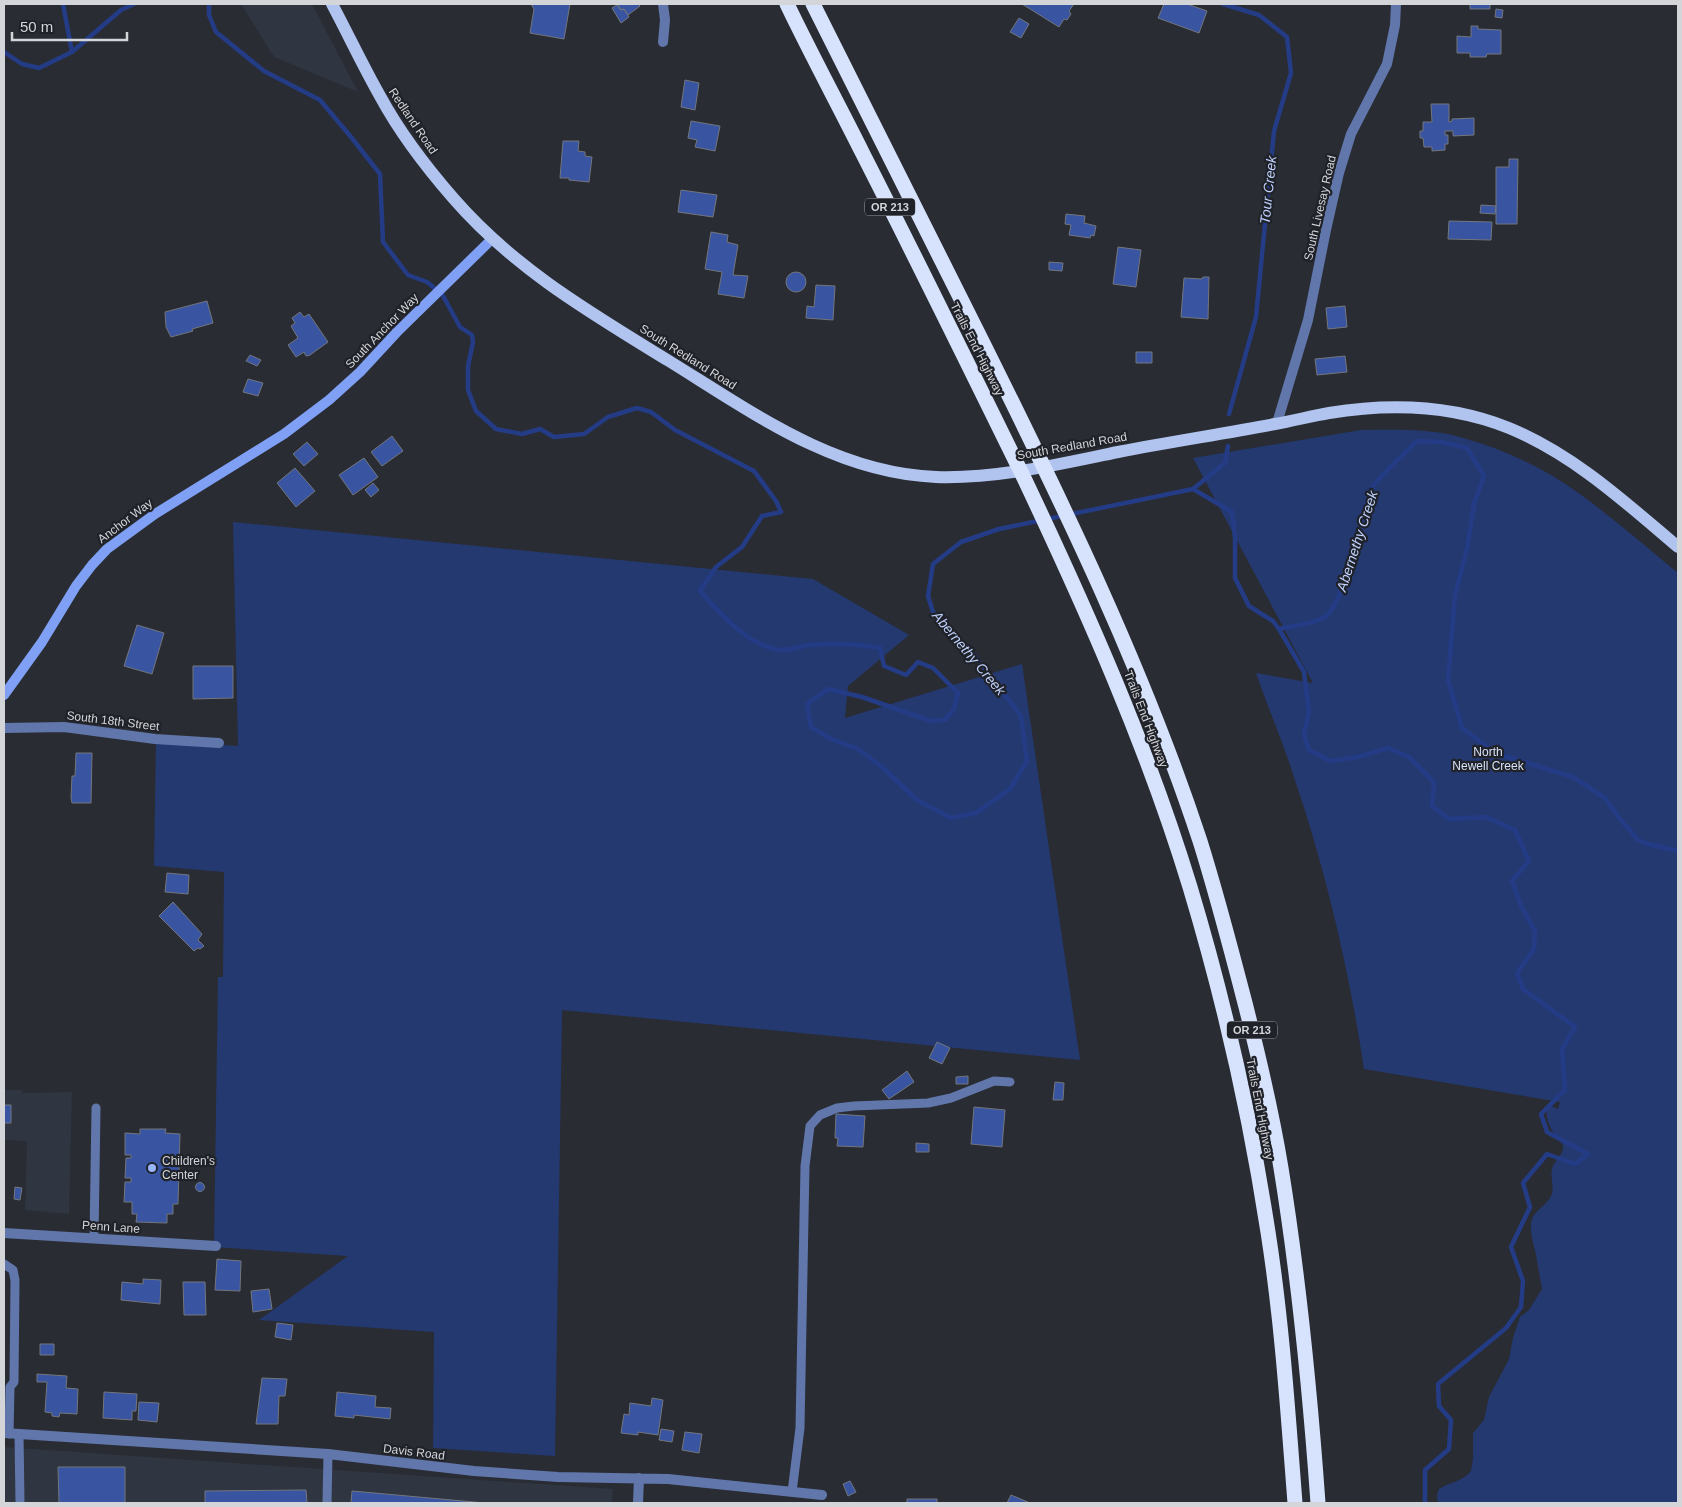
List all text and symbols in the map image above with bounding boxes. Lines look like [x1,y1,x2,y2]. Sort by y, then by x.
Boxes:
scale bar [12,10,128,42]
text: 50 m [20,18,53,35]
street label: Redland Road [386,85,440,157]
water label: Tour Creek [1256,154,1280,225]
street label: South Livesay Road [1301,154,1339,262]
road number: OR 213 [865,198,915,216]
street label: South Anchor Way [343,291,421,371]
street label: Trails End Highway [947,300,1007,398]
street label: South Redland Road [637,322,739,392]
street label: South Redland Road [1016,429,1128,463]
water label: Abernethy Creek [1333,488,1381,594]
street label: Anchor Way [95,496,155,546]
water label: Abernethy Creek [928,607,1010,699]
street label: Trails End Highway [1121,668,1171,770]
street label: South 18th Street [66,708,161,734]
park label: North Newell Creek [1452,745,1525,773]
road number: OR 213 [1227,1022,1277,1038]
street label: Trails End Highway [1243,1057,1277,1161]
place label: Children's Center [162,1154,215,1182]
marker: Children's Center [146,1162,158,1174]
street label: Penn Lane [82,1218,141,1236]
street label: Davis Road [382,1441,446,1463]

